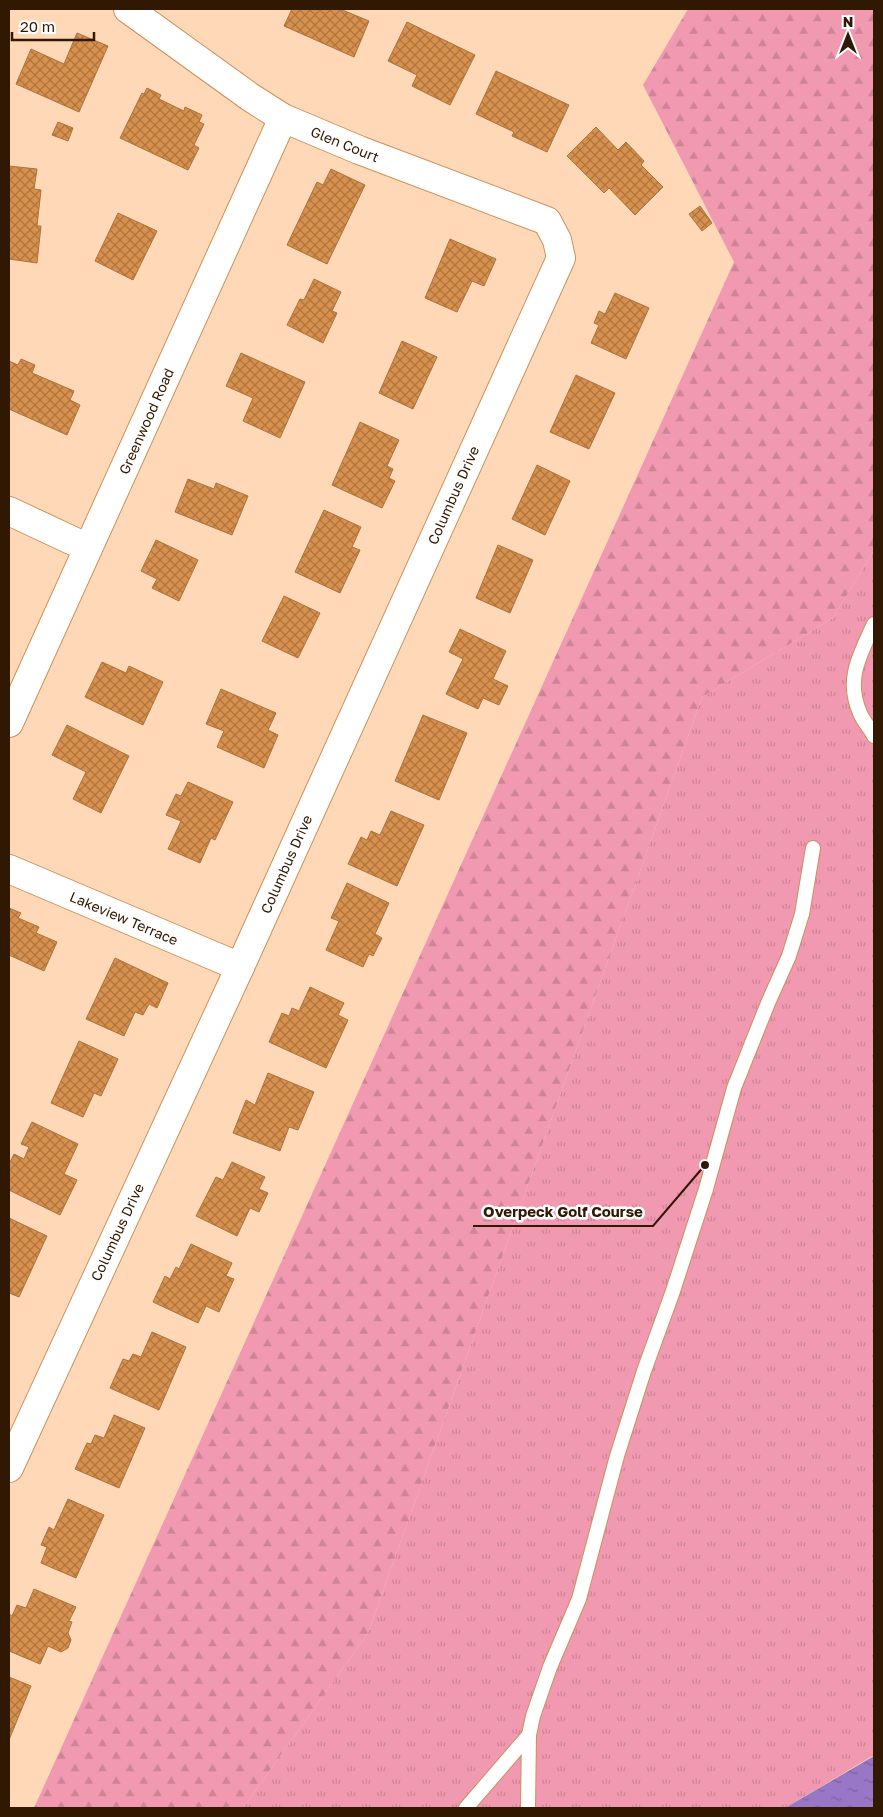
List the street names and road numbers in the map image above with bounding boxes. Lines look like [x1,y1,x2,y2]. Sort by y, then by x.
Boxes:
street label: Glen Court [308,123,382,165]
street label: Greenwood Road [115,365,177,477]
street label: Columbus Drive [424,443,482,547]
street label: Columbus Drive [257,812,315,916]
street label: Lakeview Terrace [67,888,181,948]
street label: Columbus Drive [87,1180,147,1284]

